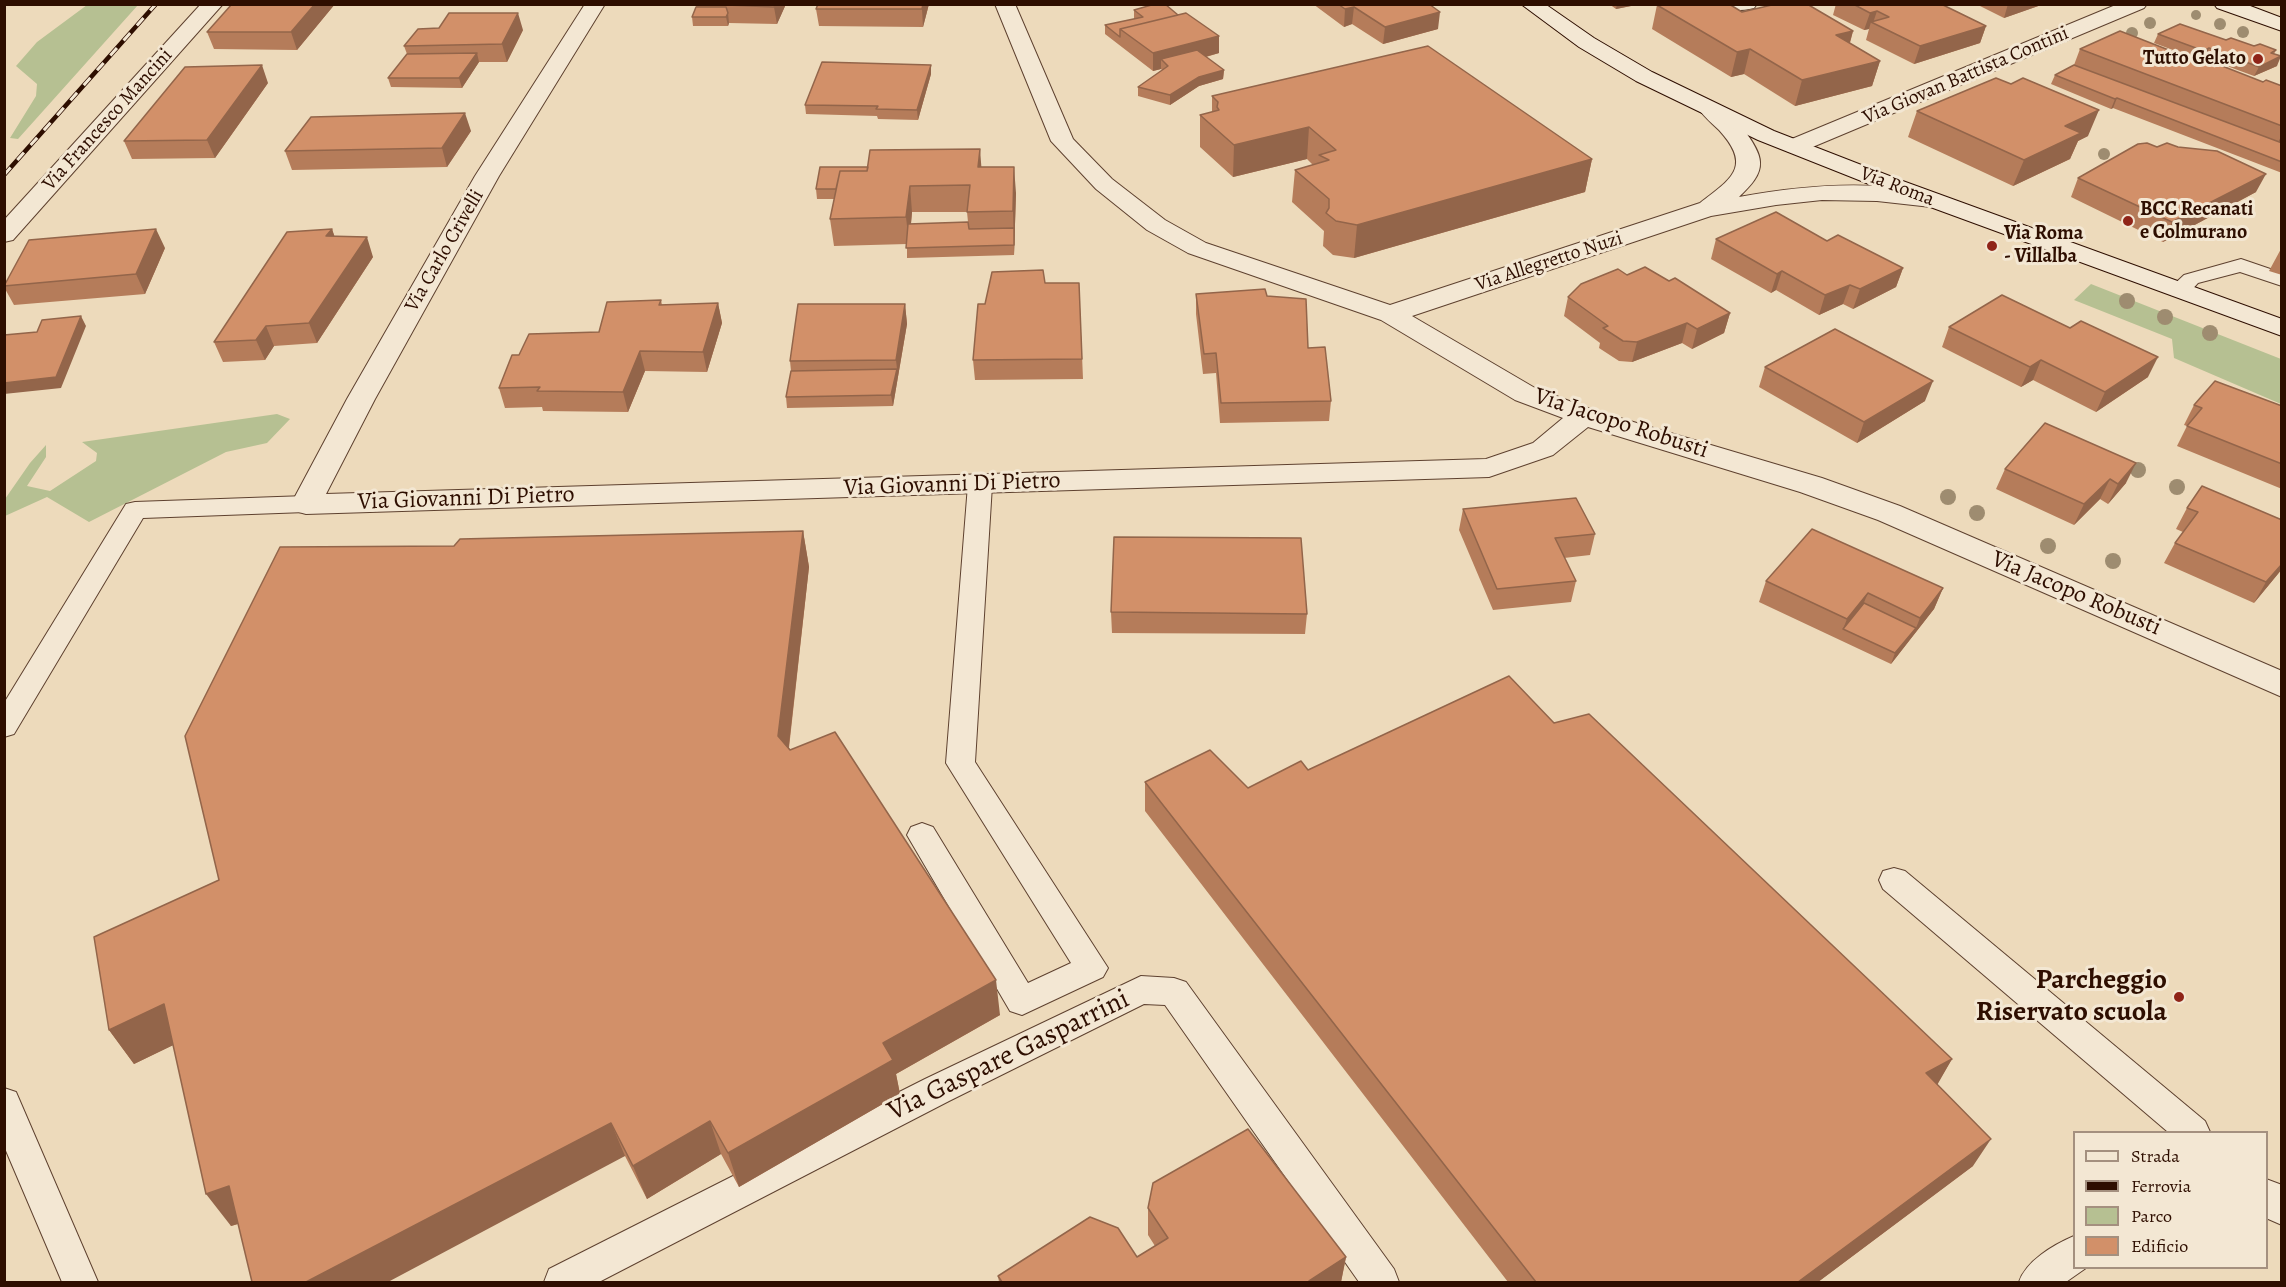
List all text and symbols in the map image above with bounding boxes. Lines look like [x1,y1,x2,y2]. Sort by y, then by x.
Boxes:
street label: Via Giovan Battista Contini [1859,22,2073,130]
street label: Via Francesco Mancini [38,44,178,196]
place label: Tutto Gelato [2143,47,2246,71]
marker: Tutto Gelato [2251,52,2265,66]
street label: Via Roma [1856,162,1938,212]
street label: Via Carlo Crivelli [400,186,490,316]
place label: BCC Recanati e Colmurano [2140,198,2253,245]
marker: BCC Recanati e Colmurano [2121,214,2135,228]
place label: Via Roma - Villalba [2004,222,2083,269]
street label: Via Allegretto Nuzi [1472,227,1626,297]
marker: Via Roma - Villalba [1985,239,1999,253]
street label: Via Jacopo Robusti [1530,382,1712,466]
street label: Via Giovanni Di Pietro [843,467,1061,503]
street label: Via Giovanni Di Pietro [357,481,575,517]
street label: Via Jacopo Robusti [1987,545,2165,643]
place label: Parcheggio Riservato scuola [1976,964,2167,1030]
street label: Via Gaspare Gasparrini [883,983,1135,1129]
marker: Parcheggio Riservato scuola [2172,990,2186,1004]
legend [2073,1131,2268,1269]
text: Strada [2131,1144,2180,1168]
text: Ferrovia [2131,1174,2191,1198]
text: Parco [2131,1204,2172,1228]
text: Edificio [2131,1234,2188,1258]

